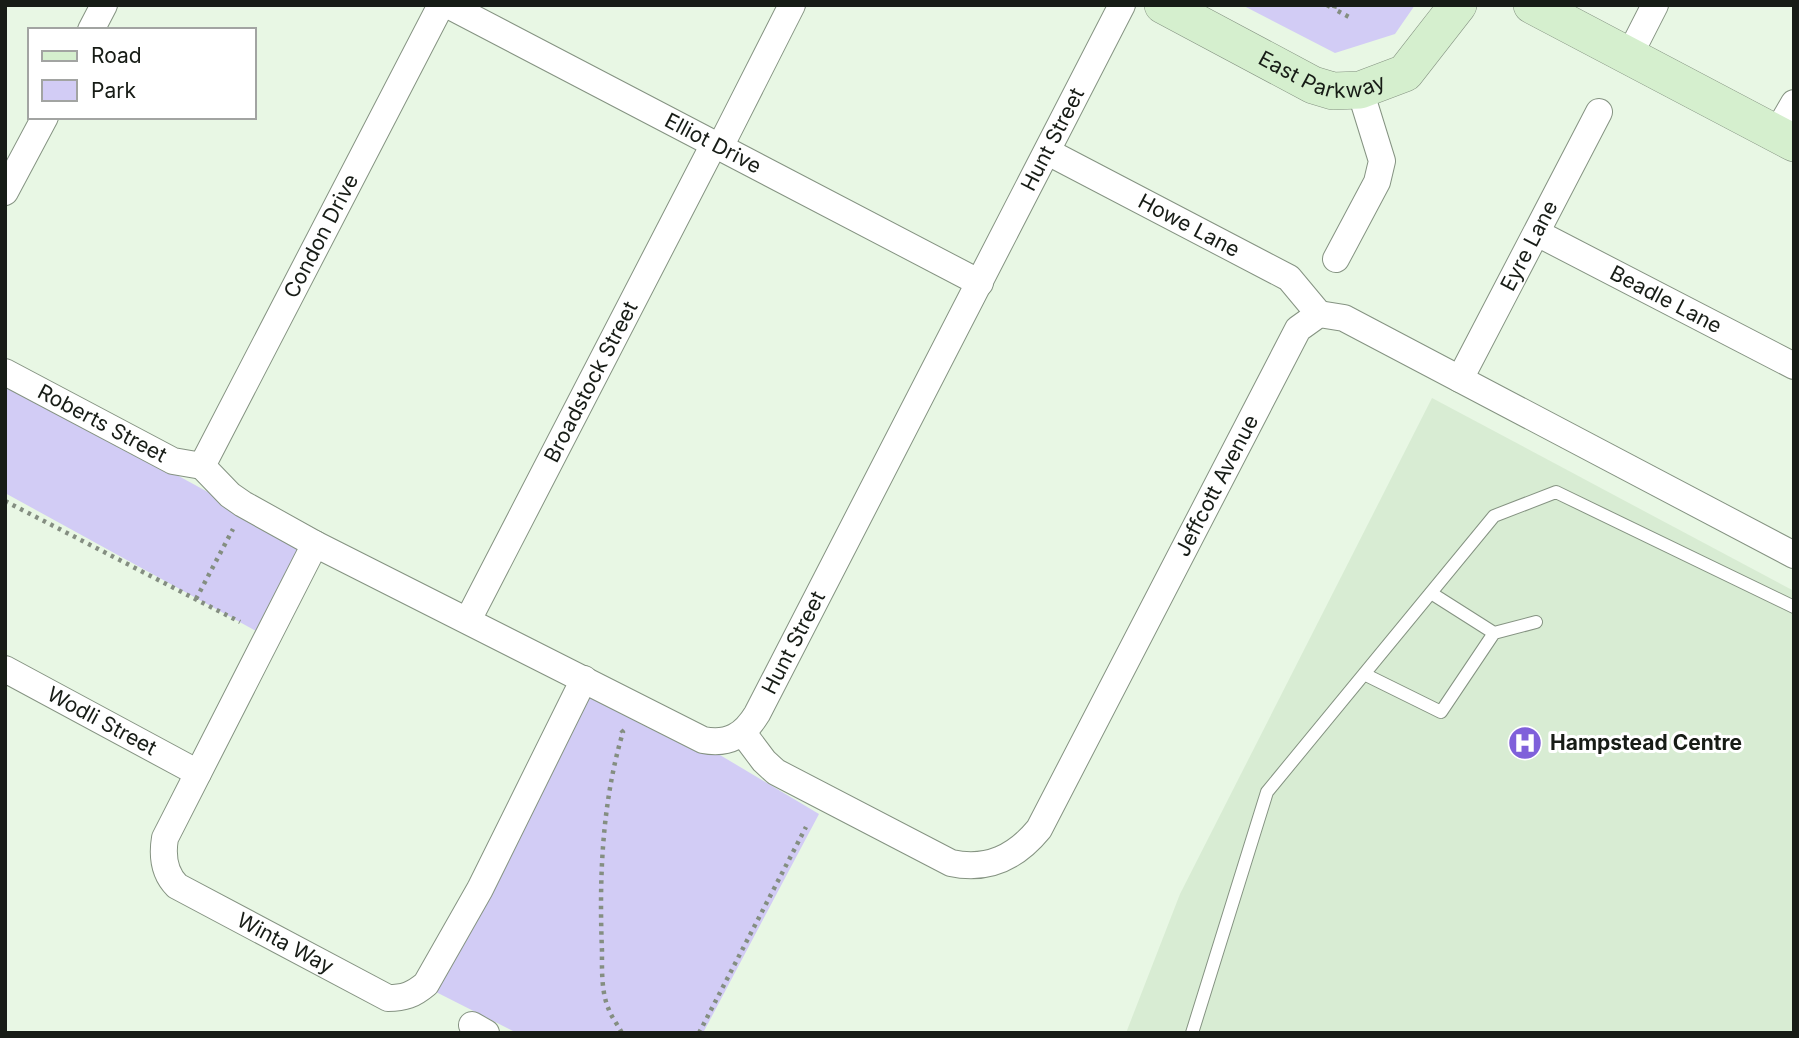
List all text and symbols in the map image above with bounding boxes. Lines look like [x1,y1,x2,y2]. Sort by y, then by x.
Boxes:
legend [28,28,256,119]
text: Road [91,43,142,68]
street label: East Parkway [1255,45,1389,103]
text: Park [91,78,136,103]
street label: Hunt Street [1015,83,1089,195]
street label: Elliot Drive [661,108,766,179]
street label: Condon Drive [278,170,363,302]
street label: Howe Lane [1134,188,1244,262]
street label: Eyre Lane [1495,196,1563,295]
street label: Beadle Lane [1606,260,1726,338]
street label: Broadstock Street [539,297,643,466]
street label: Roberts Street [34,379,171,467]
street label: Jeffcott Avenue [1169,411,1263,560]
street label: Hunt Street [756,587,830,698]
street label: Wodli Street [43,681,161,760]
hospital icon: Hampstead Centre [1506,724,1544,762]
place label: Hampstead Centre [1550,730,1742,755]
street label: Winta Way [233,907,338,979]

